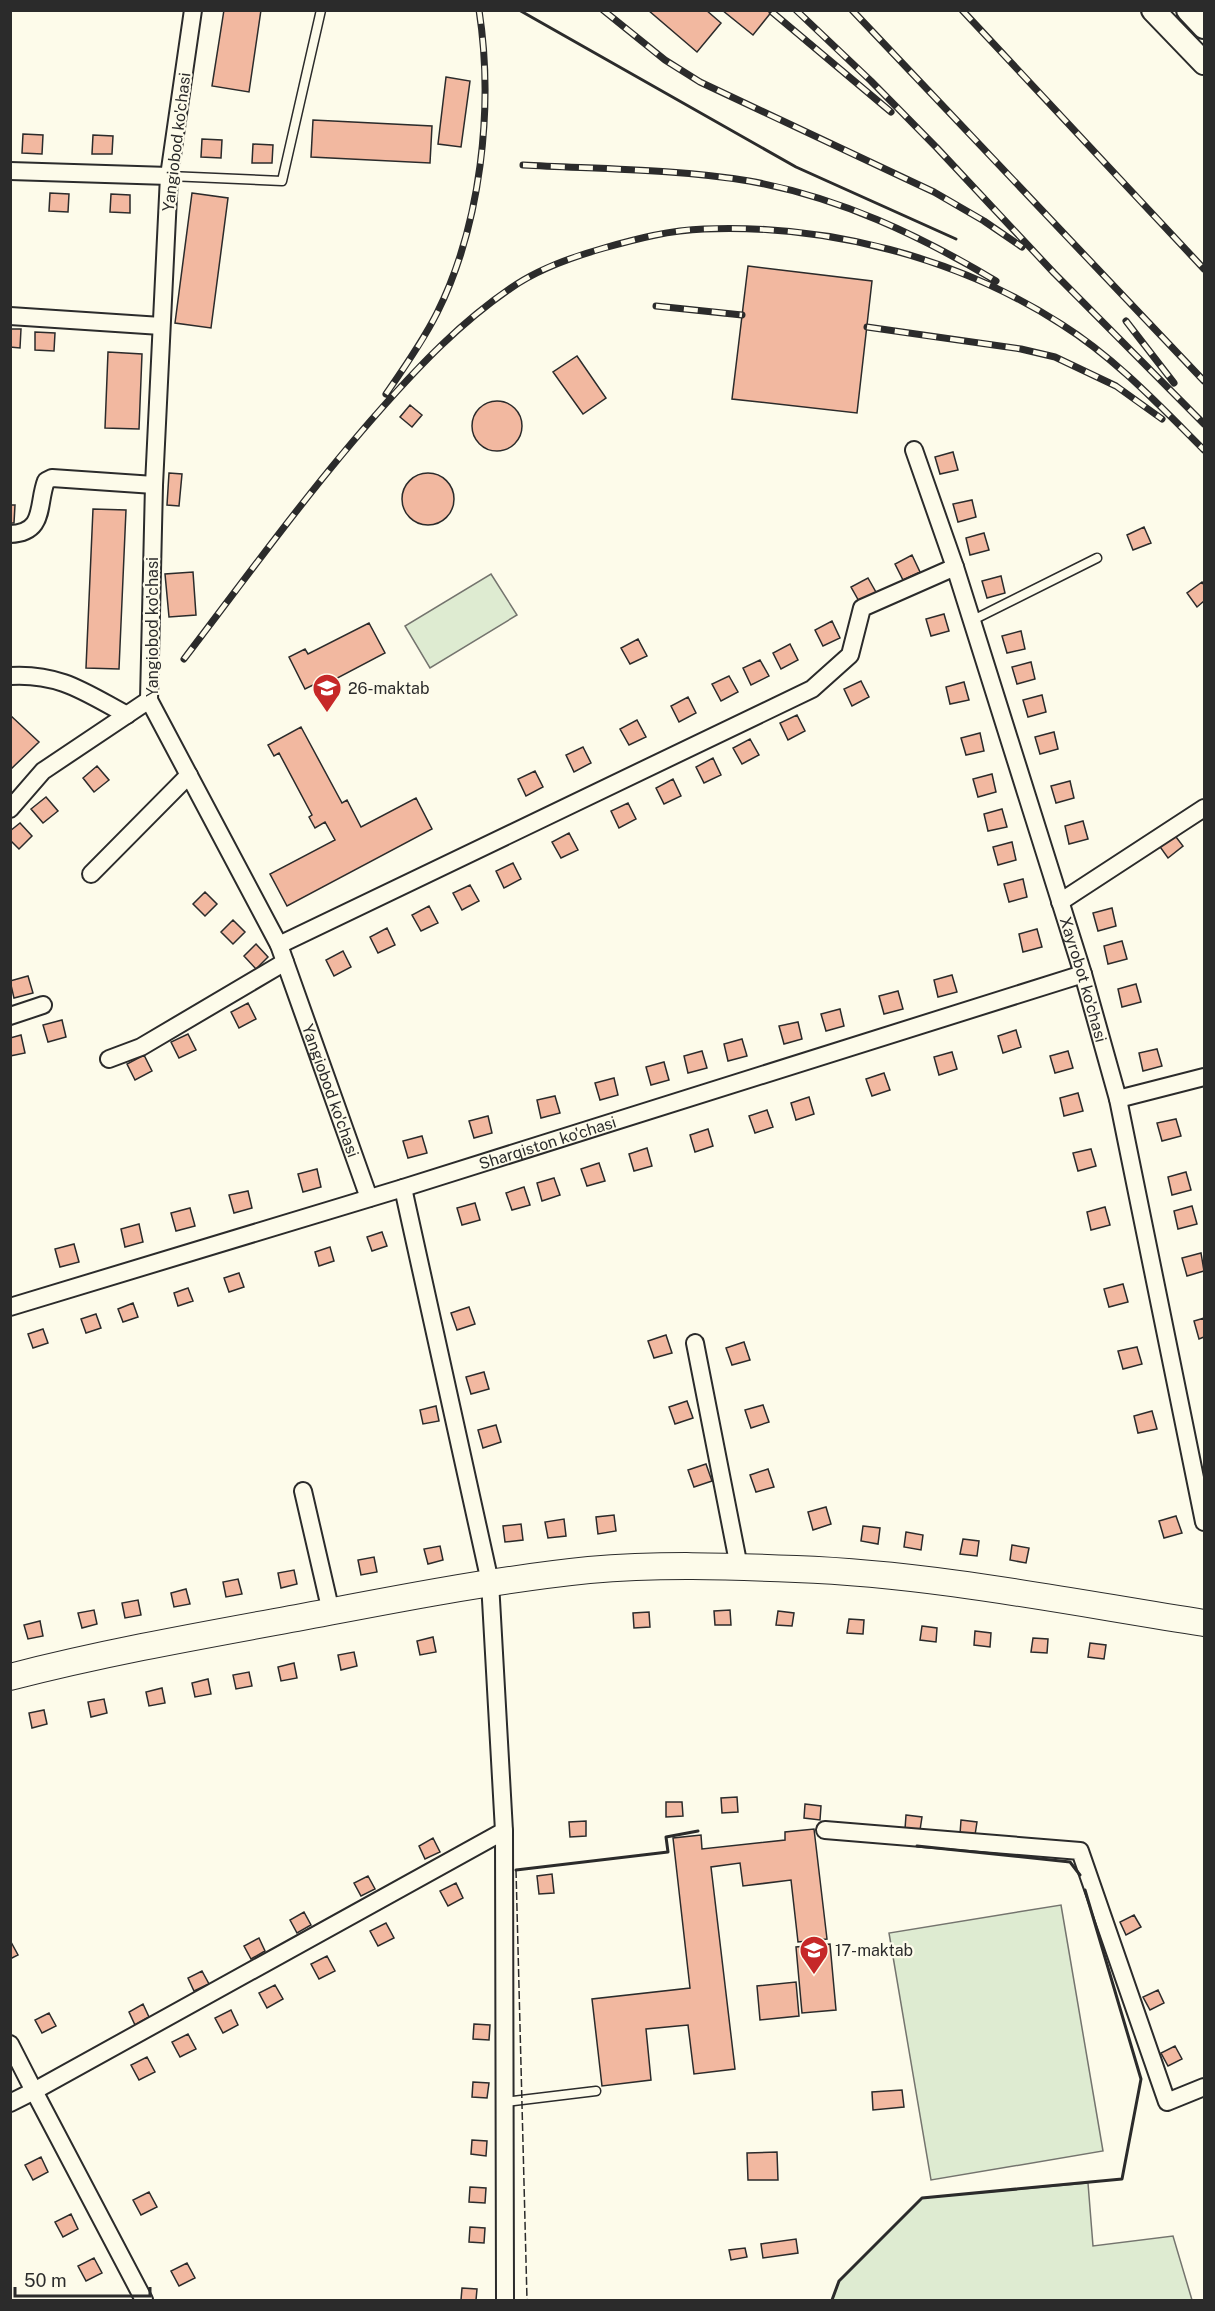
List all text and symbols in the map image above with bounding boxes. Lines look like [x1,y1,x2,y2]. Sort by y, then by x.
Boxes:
street label: Yangiobod ko'chasi [159,71,194,213]
street label: Yangiobod ko'chasi [143,557,162,697]
school or university icon: 26-maktab [311,672,343,714]
place label: 26-maktab [348,679,430,698]
street label: Xayrobot ko'chasi [1056,914,1111,1044]
street label: Yangiobod ko'chasi [298,1022,363,1160]
street label: Sharqiston ko'chasi [477,1113,619,1174]
school or university icon: 17-maktab [798,1934,830,1976]
place label: 17-maktab [835,1941,913,1960]
scale bar [15,2260,150,2298]
text: 50 m [24,2270,67,2291]

